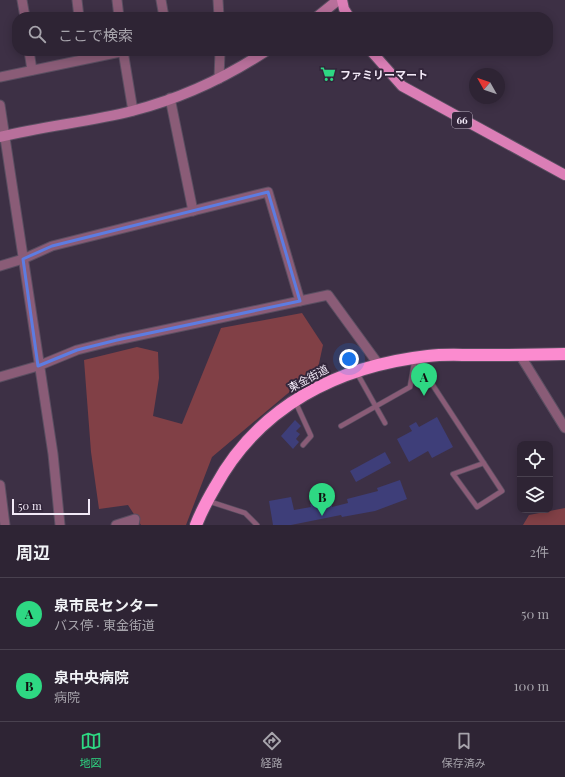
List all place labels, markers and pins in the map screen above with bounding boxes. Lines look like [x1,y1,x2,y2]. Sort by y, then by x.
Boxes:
supermarket icon: ファミリーマート [319,65,337,83]
place label: ファミリーマート [340,67,428,82]
pin: A [411,363,437,396]
pin: B [309,483,335,516]

